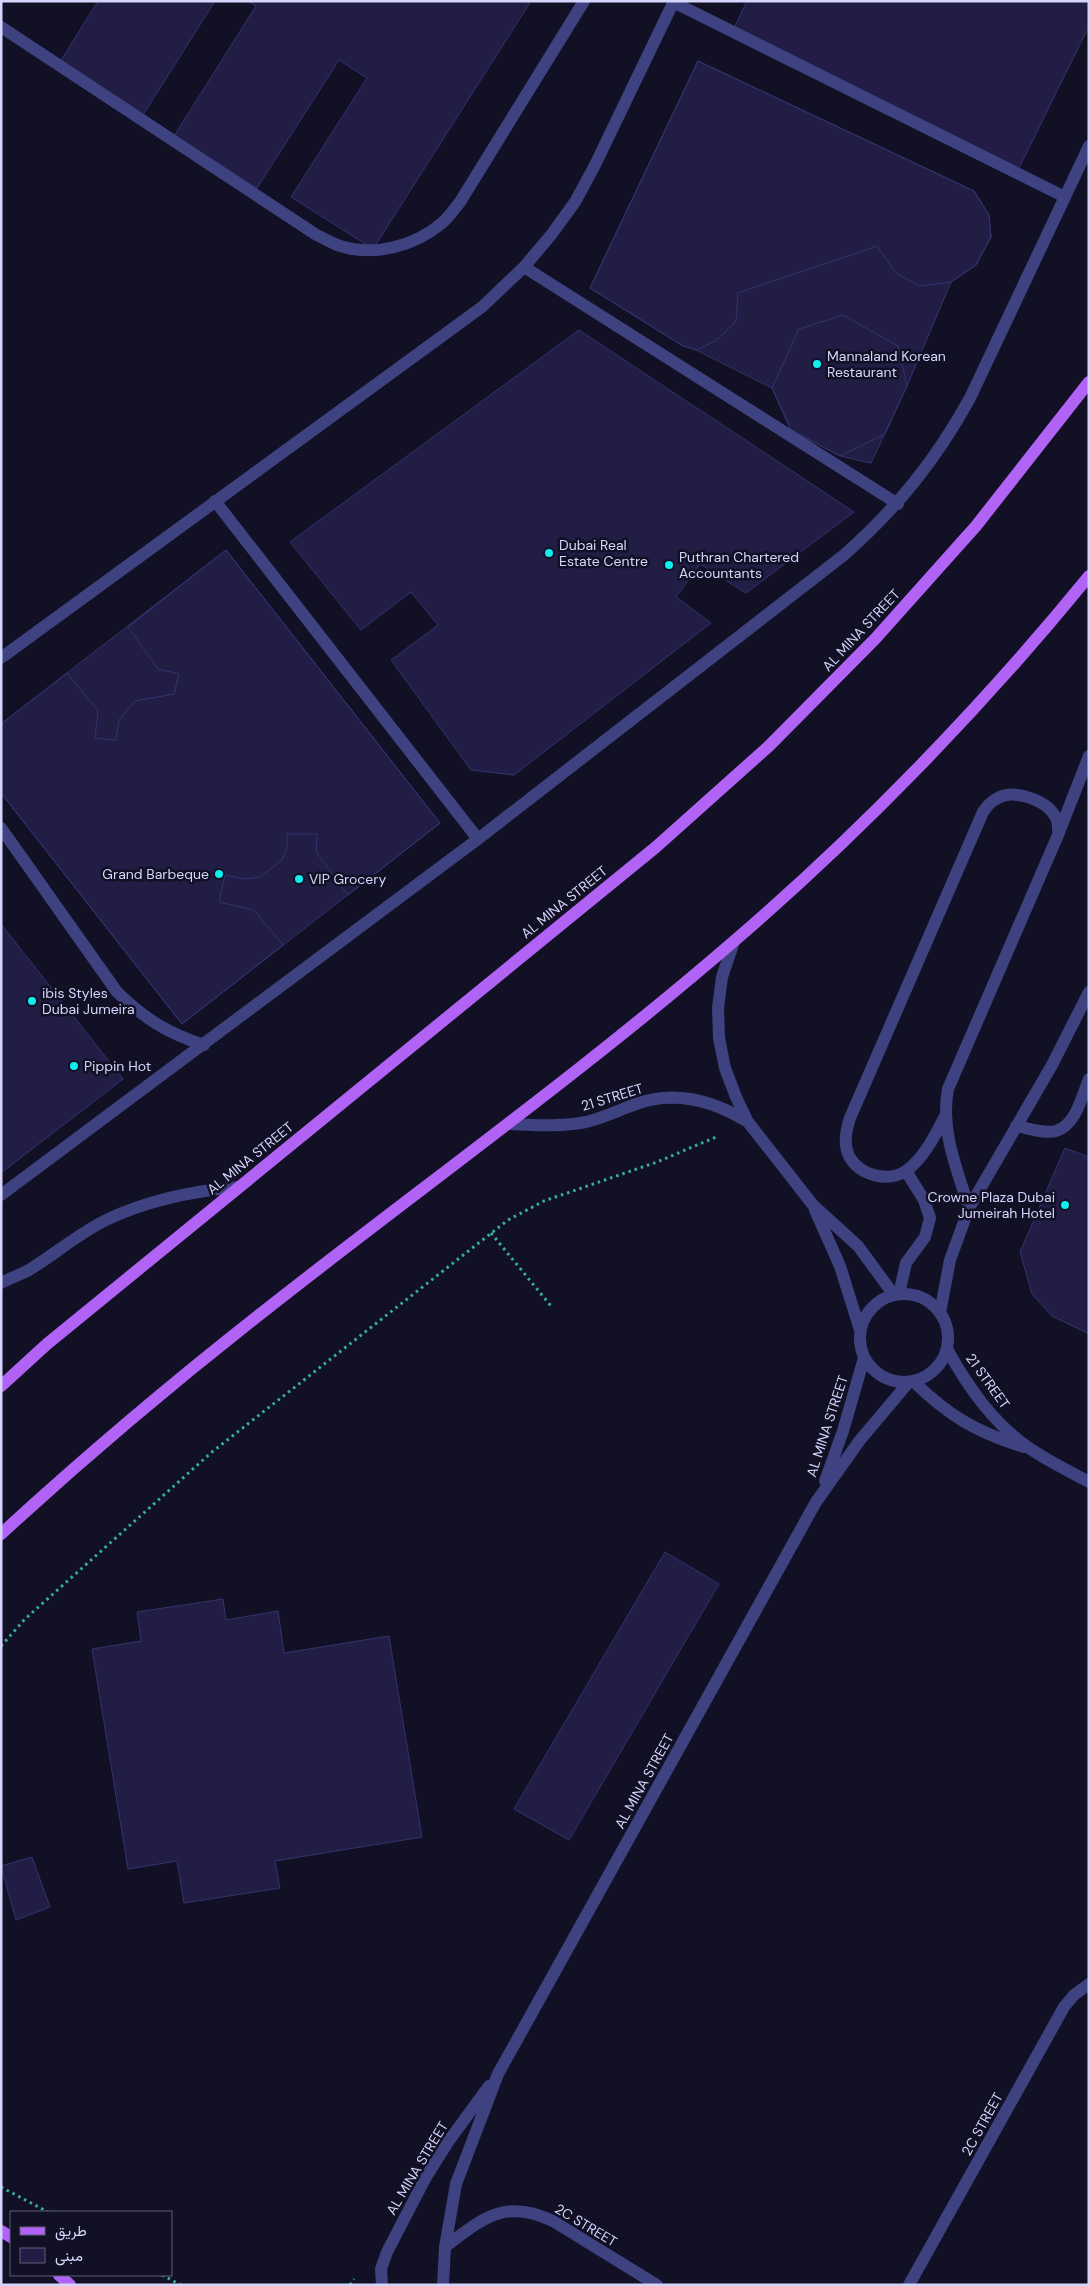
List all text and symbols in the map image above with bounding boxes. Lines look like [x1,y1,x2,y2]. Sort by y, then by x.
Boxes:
place label: Mannaland Korean Restaurant [827,347,946,381]
marker: Mannaland Korean Restaurant [811,358,823,370]
place label: Dubai Real Estate Centre [559,536,648,570]
marker: Dubai Real Estate Centre [543,547,555,559]
place label: Puthran Chartered Accountants [679,548,799,582]
marker: Puthran Chartered Accountants [663,559,675,571]
street label: AL MINA STREET [818,585,904,675]
street label: AL MINA STREET [517,862,611,942]
place label: Grand Barbeque [102,865,209,883]
marker: Grand Barbeque [213,868,225,880]
place label: VIP Grocery [309,870,386,888]
marker: VIP Grocery [293,873,305,885]
place label: ibis Styles Dubai Jumeira [42,984,135,1018]
marker: ibis Styles Dubai Jumeira [26,995,38,1007]
place label: Pippin Hot [84,1057,151,1075]
marker: Pippin Hot [68,1060,80,1072]
street label: 21 STREET [579,1079,645,1115]
street label: AL MINA STREET [203,1118,297,1198]
place label: Crowne Plaza Dubai Jumeirah Hotel [928,1188,1055,1222]
marker: Crowne Plaza Dubai Jumeirah Hotel [1059,1199,1071,1211]
street label: 21 STREET [962,1350,1014,1412]
street label: AL MINA STREET [802,1373,852,1479]
street label: AL MINA STREET [610,1730,678,1832]
street label: 2C STREET [957,2089,1007,2159]
street label: AL MINA STREET [382,2118,452,2218]
street label: 2C STREET [552,2199,621,2251]
legend [10,2211,172,2276]
text: طريق [55,2221,87,2241]
text: مبنى [55,2246,83,2266]

